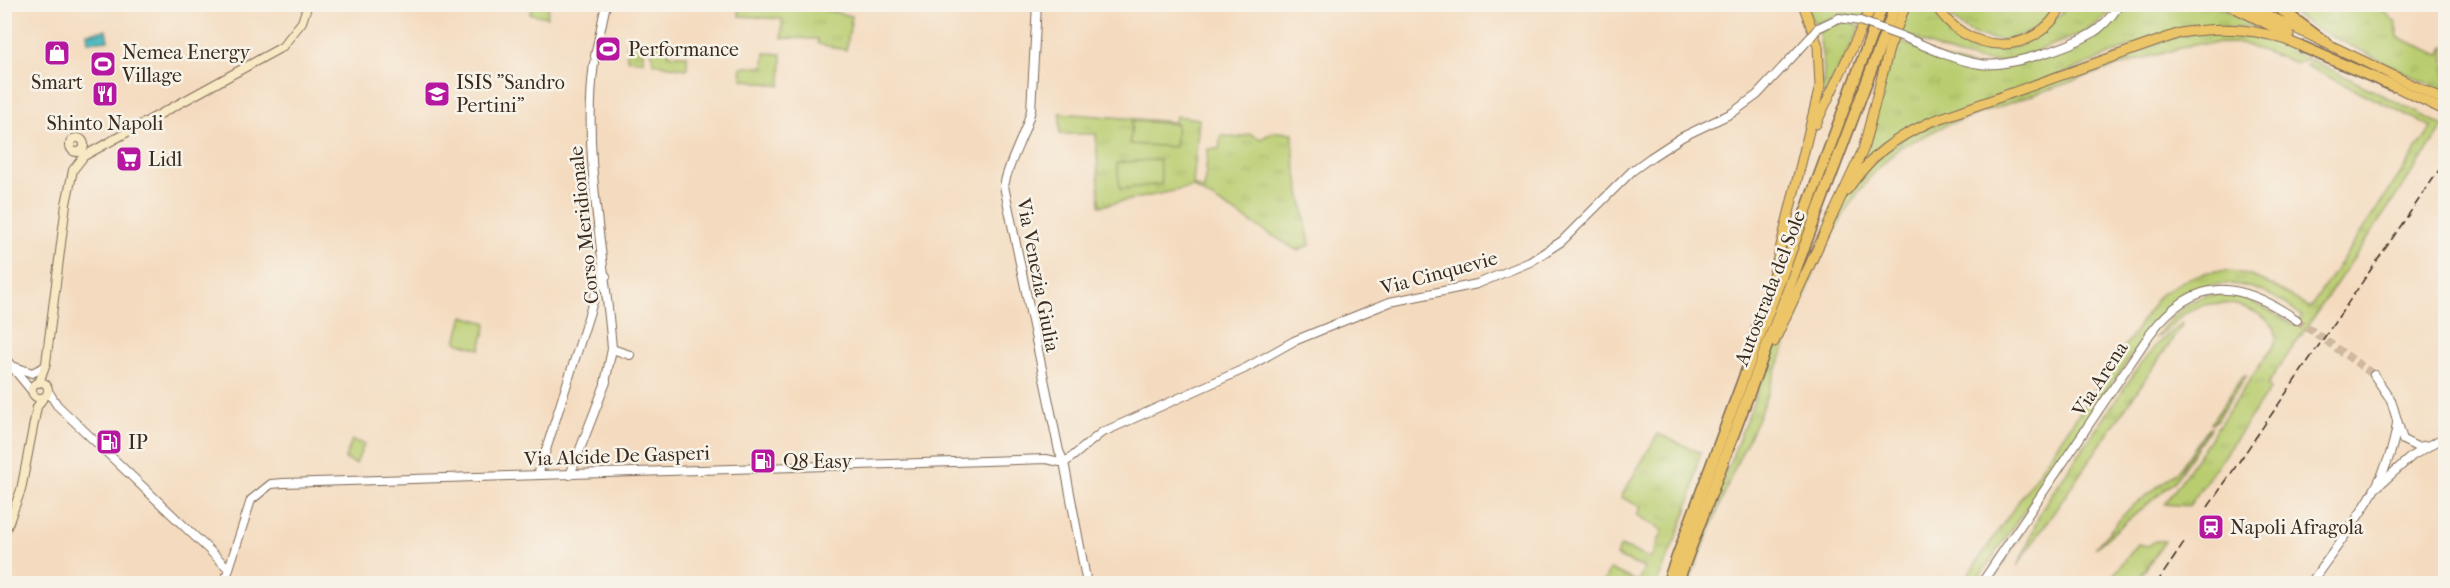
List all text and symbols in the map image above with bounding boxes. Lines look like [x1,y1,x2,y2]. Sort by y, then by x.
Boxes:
sports icon: Performance [593,34,623,64]
shop icon: Smart [42,38,72,68]
place label: Performance [628,38,739,61]
place label: Nemea Energy Village [121,41,252,87]
sports icon: Nemea Energy Village [88,49,118,79]
place label: Smart [31,71,83,94]
place label: ISIS "Sandro Pertini" [456,71,565,117]
restaurant icon: Shinto Napoli [90,79,120,109]
school or university icon: ISIS "Sandro Pertini" [422,79,452,109]
place label: Shinto Napoli [47,112,163,135]
supermarket icon: Lidl [114,144,144,174]
street label: Corso Meridionale [564,145,604,305]
place label: Lidl [148,148,183,171]
street label: Via Venezia Giulia [1012,195,1064,354]
street label: Autostrada del Sole [1729,207,1810,370]
street label: Via Cinquevie [1377,246,1500,300]
street label: Via Arena [2067,337,2133,422]
fuel station icon: IP [94,427,124,457]
place label: IP [128,431,148,454]
street label: Via Alcide De Gasperi [523,441,710,471]
fuel station icon: Q8 Easy [748,446,778,476]
place label: Q8 Easy [783,450,853,473]
station icon: Napoli Afragola [2196,512,2226,542]
place label: Napoli Afragola [2230,516,2364,539]

